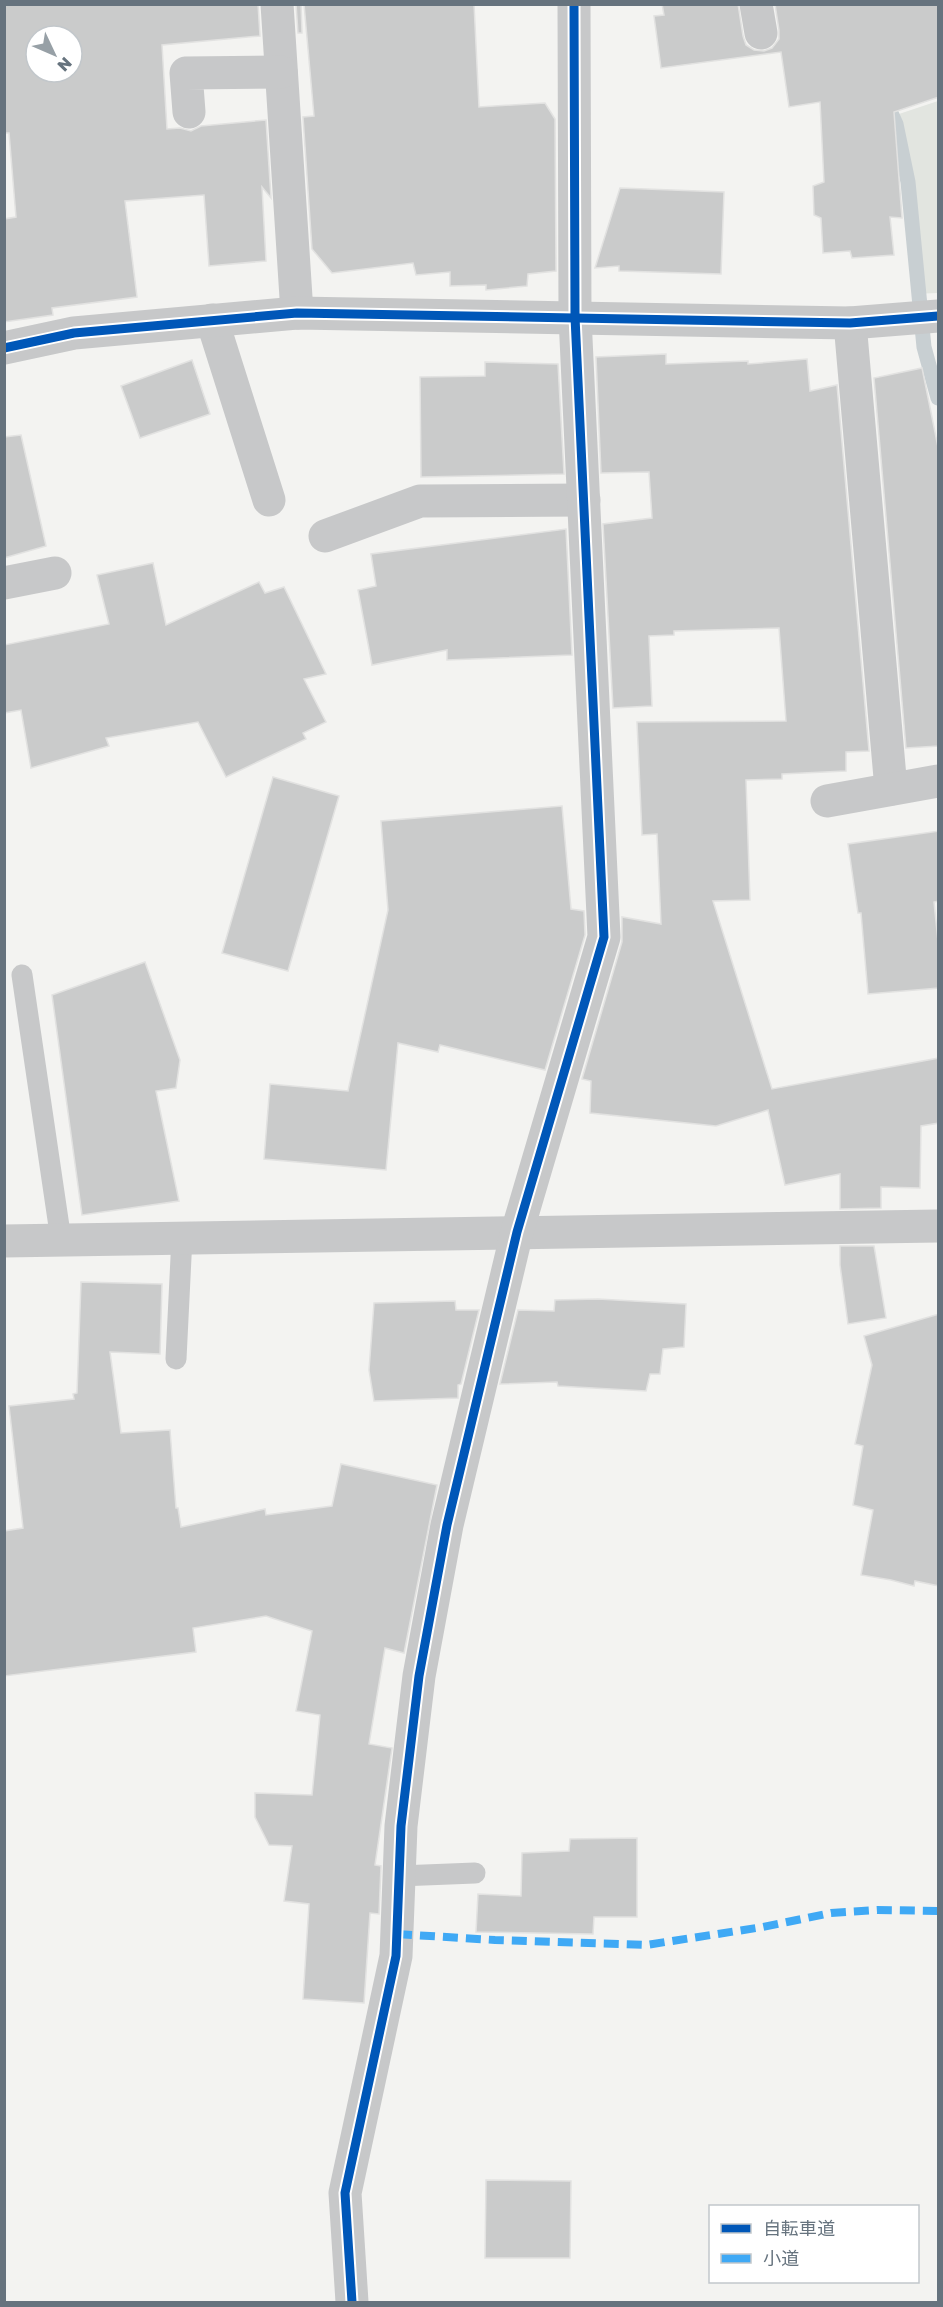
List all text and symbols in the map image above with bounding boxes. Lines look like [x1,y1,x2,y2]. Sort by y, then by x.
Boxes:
north arrow [24,24,84,84]
text: N [53,53,76,76]
legend [709,2205,919,2283]
text: 自転車道 [763,2217,835,2239]
text: 小道 [763,2247,799,2269]

